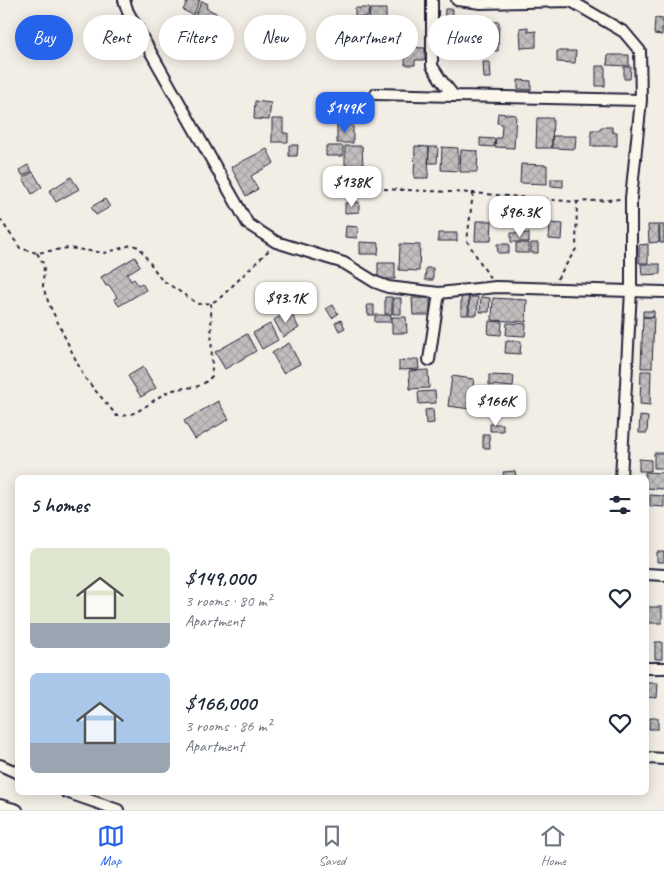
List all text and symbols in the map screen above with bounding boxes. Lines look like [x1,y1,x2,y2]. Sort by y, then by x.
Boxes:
chip: Buy [15,15,73,60]
chip: Rent [83,15,149,60]
chip: Filters [159,15,234,60]
chip: New [244,15,306,60]
chip: Apartment [316,15,418,60]
chip: House [428,15,499,60]
pin: $149K [310,92,380,134]
text: $149K [327,98,363,118]
pin: $138K [317,166,387,208]
text: $138K [334,172,370,192]
pin: $96.3K [479,196,561,238]
text: $96.3K [500,202,540,222]
pin: $93.1K [245,282,327,324]
text: $93.1K [266,288,306,308]
pin: $166K [461,384,531,427]
text: $166K [477,391,515,411]
icon: filters [606,491,634,519]
text: 5 homes [30,492,89,518]
text: $149,000 [185,565,255,591]
icon: home [70,568,130,628]
icon: heart [606,584,634,612]
text: 3 rooms · 80 m² [185,591,271,611]
text: Apartment [185,611,244,631]
text: $166,000 [185,690,256,716]
icon: home [70,693,130,753]
icon: heart [606,709,634,737]
text: 3 rooms · 86 m² [185,716,271,736]
text: Apartment [185,736,244,756]
tab: Map [97,822,125,869]
tab: Saved [318,822,346,869]
tab: Home [539,822,567,869]

